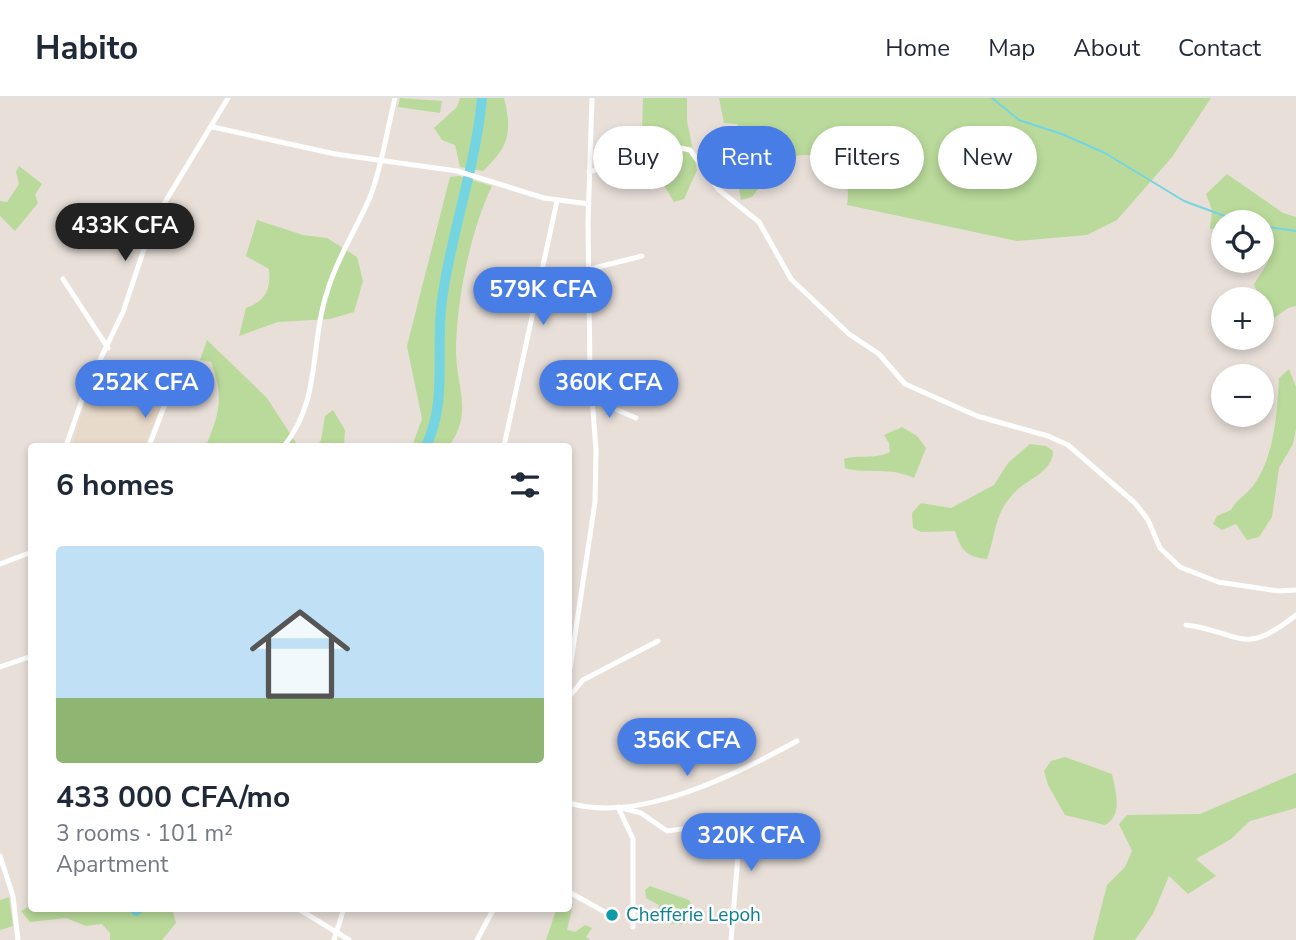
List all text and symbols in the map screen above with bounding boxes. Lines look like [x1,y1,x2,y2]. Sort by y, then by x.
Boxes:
text: Habito [35,26,138,71]
text: Home [885,32,950,64]
text: Map [988,32,1035,64]
text: About [1073,32,1140,64]
text: Contact [1178,32,1261,64]
chip: Buy [593,126,683,189]
chip: Rent [697,126,796,189]
chip: Filters [810,126,924,189]
chip: New [938,126,1037,189]
pin: 433K CFA [53,204,197,263]
text: 433K CFA [71,210,179,241]
map controls [1211,210,1274,427]
button: locate [1211,210,1274,273]
pin: 579K CFA [471,268,615,327]
text: 579K CFA [489,274,597,305]
button: + [1211,287,1274,350]
pin: 252K CFA [73,360,217,420]
pin: 360K CFA [537,360,681,420]
button: − [1211,364,1274,427]
text: 252K CFA [91,367,199,398]
text: 360K CFA [555,367,663,398]
text: 6 homes [56,465,174,506]
icon: filters [506,466,544,504]
icon: home [237,591,363,717]
pin: 356K CFA [615,718,759,778]
text: 356K CFA [633,725,741,756]
text: 433 000 CFA/mo [56,777,290,818]
pin: 320K CFA [679,814,823,873]
text: 3 rooms · 101 m² [56,818,233,849]
text: 320K CFA [697,820,805,851]
text: Apartment [56,849,168,880]
place label: Chefferie Lepoh [626,902,761,928]
marker: Chefferie Lepoh [604,907,620,923]

